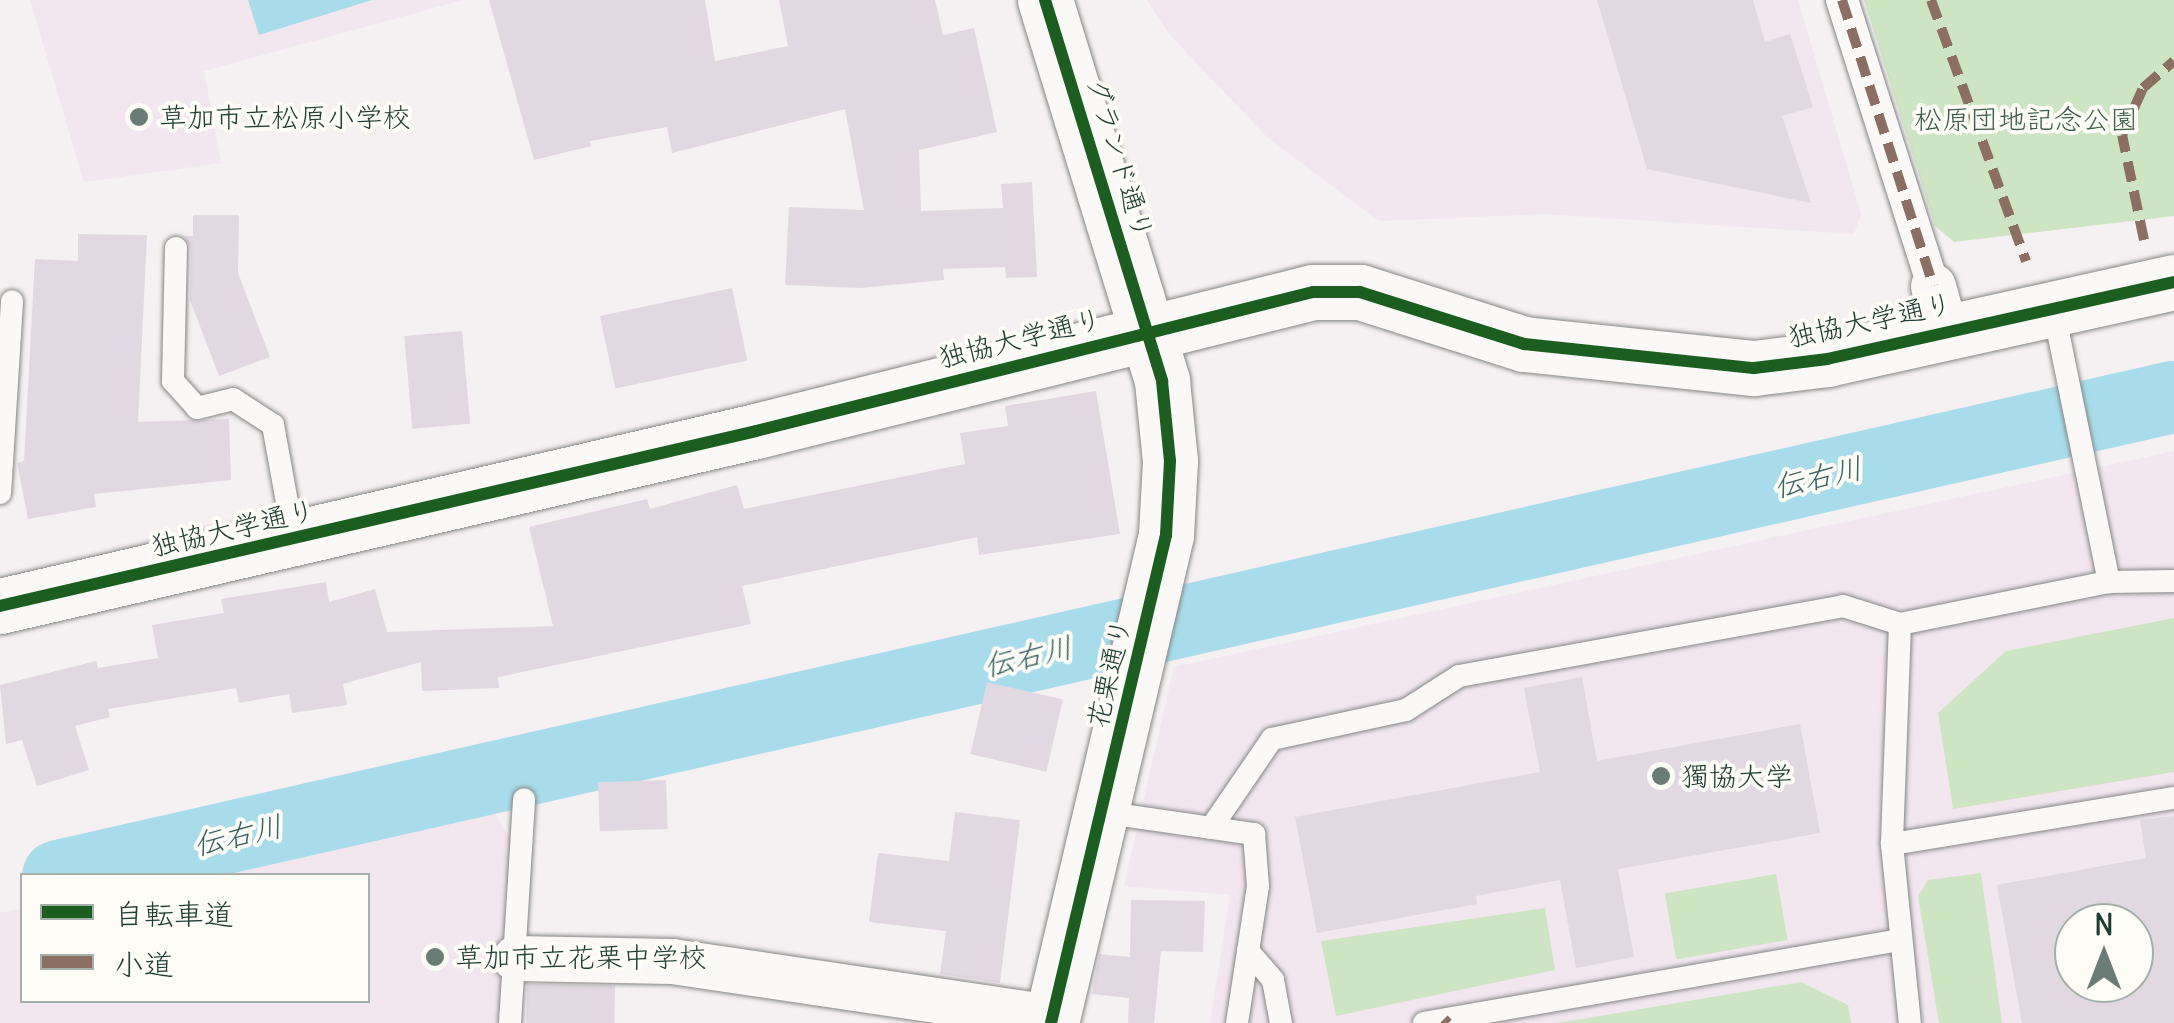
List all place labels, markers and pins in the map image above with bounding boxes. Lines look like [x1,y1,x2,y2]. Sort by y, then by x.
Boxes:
place label: 草加市立松原小学校 [159,100,411,134]
marker: 草加市立松原小学校 [128,106,150,128]
place label: 獨協大学 [1681,759,1793,793]
marker: 獨協大学 [1650,765,1672,787]
place label: 草加市立花栗中学校 [455,940,707,974]
marker: 草加市立花栗中学校 [424,946,446,968]

